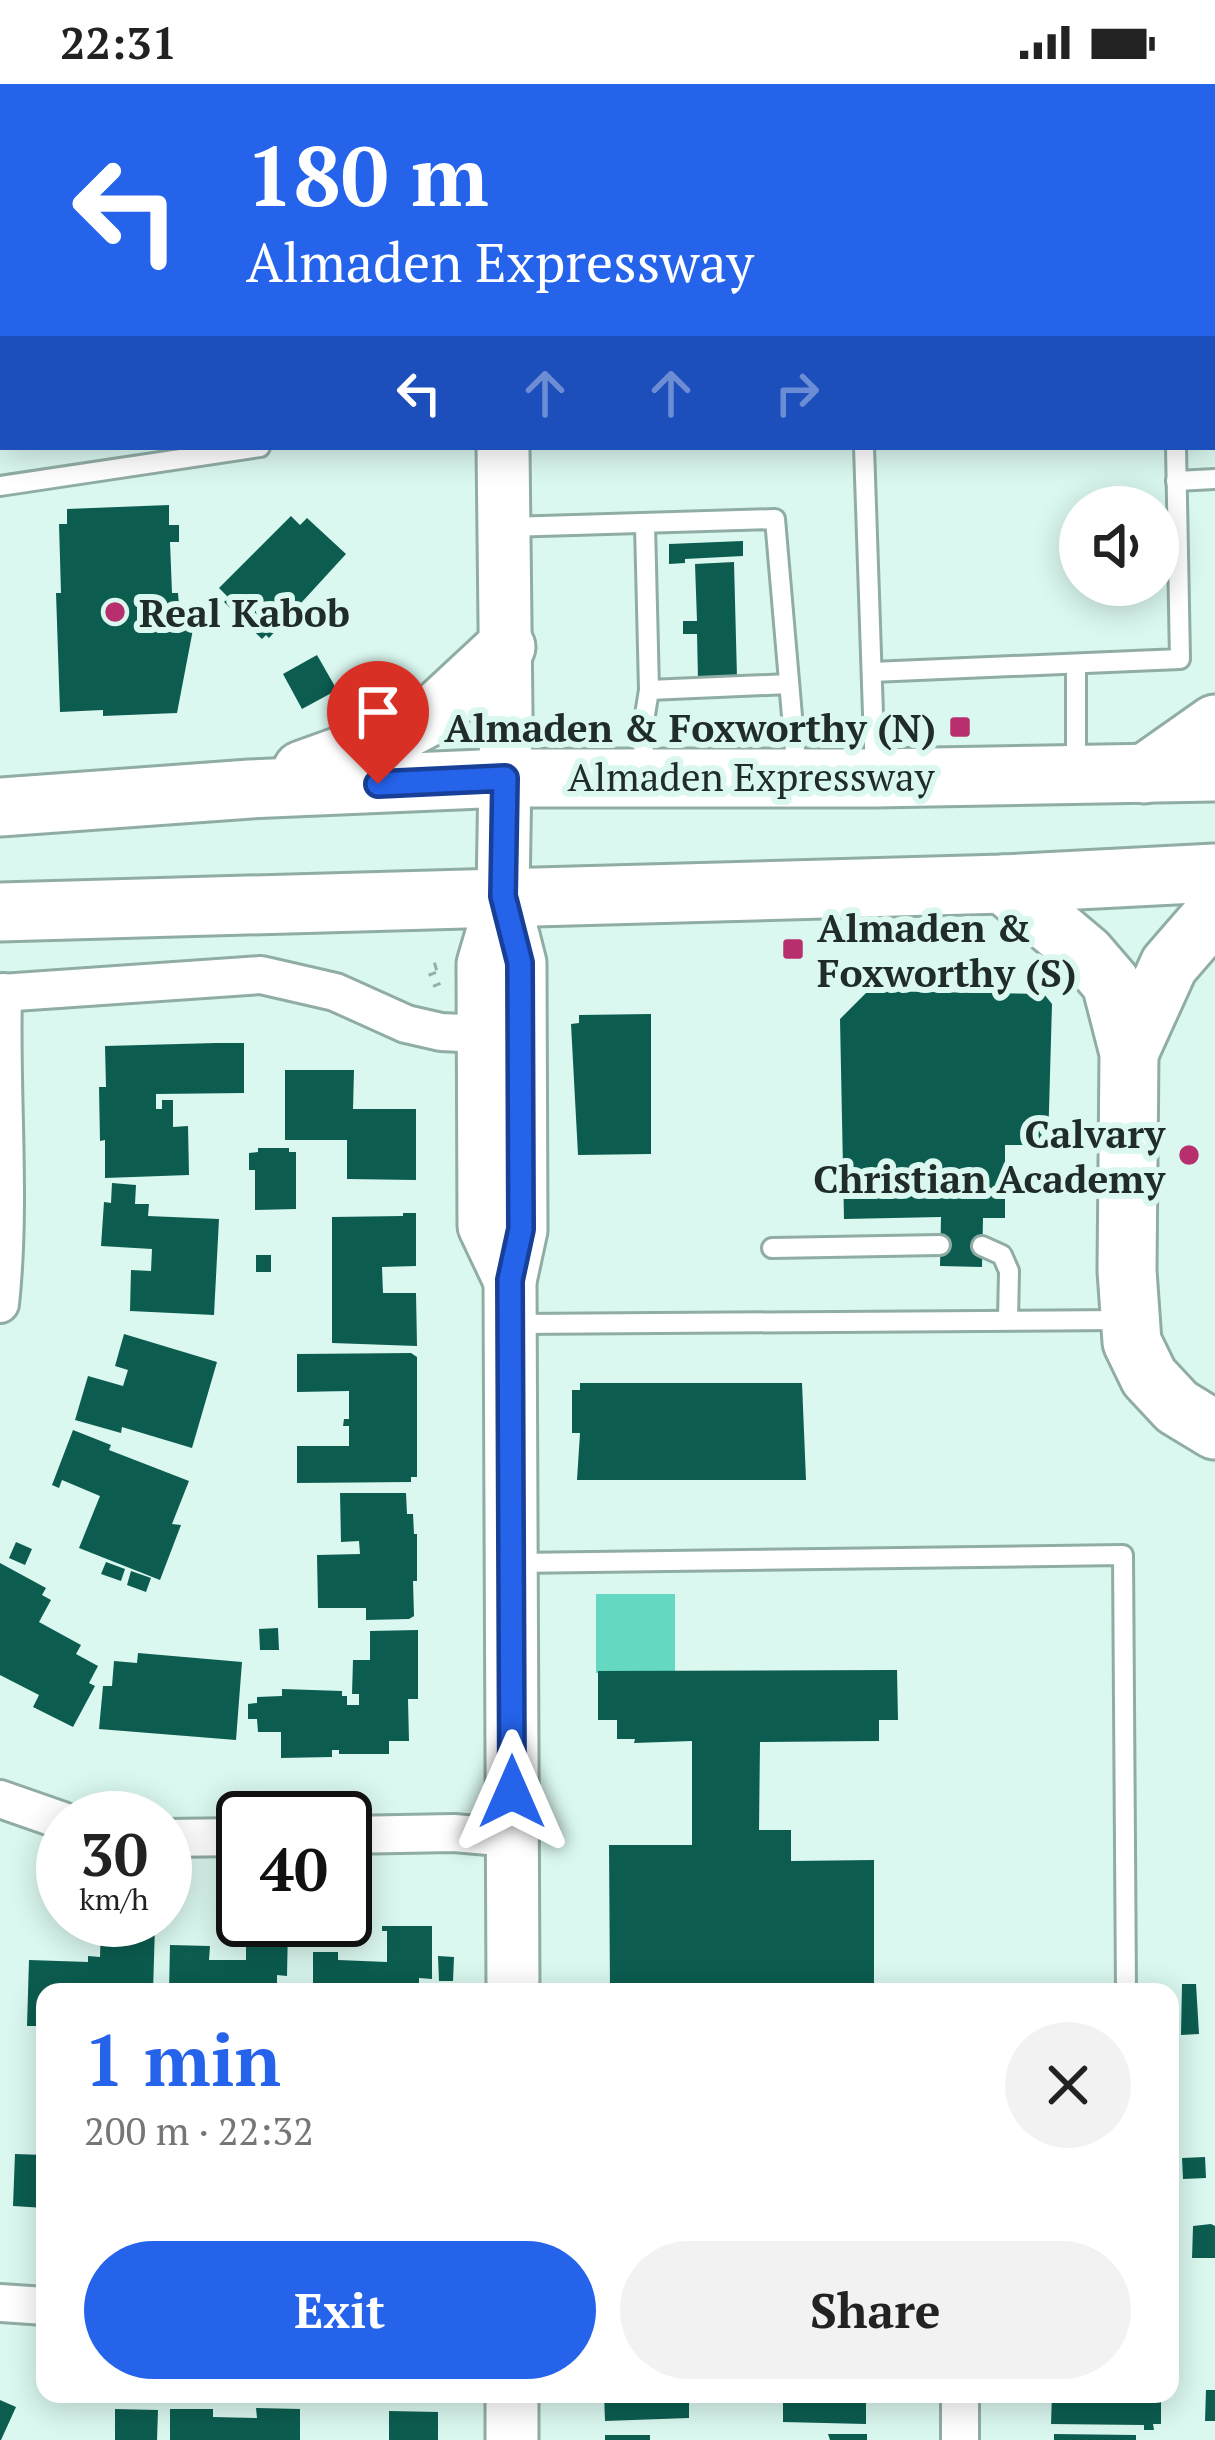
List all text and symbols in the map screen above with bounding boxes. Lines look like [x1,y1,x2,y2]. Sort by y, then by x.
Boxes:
text: 22:31 [60,12,177,72]
text: 180 m [246,119,489,230]
icon: left [48,132,204,288]
text: Almaden Expressway [246,226,754,297]
icon: left [386,360,452,426]
icon: ahead [512,360,578,426]
icon: ahead [638,360,704,426]
icon: right [764,360,830,426]
map controls [1059,486,1179,606]
button: sound [1059,486,1179,606]
place label: Real Kabob [139,586,350,638]
marker: Real Kabob [102,599,128,625]
pin [327,661,429,784]
icon: arrive [345,679,411,745]
place label: Almaden & Foxworthy (N) [444,701,936,753]
marker: Almaden & Foxworthy (N) [947,714,973,740]
street label: Almaden Expressway [568,750,936,802]
place label: Almaden & Foxworthy (S) [817,901,1076,998]
marker: Almaden & Foxworthy (S) [780,936,806,962]
place label: Calvary Christian Academy [813,1107,1166,1204]
marker: Calvary Christian Academy [1176,1142,1202,1168]
position arrow [449,1729,575,1855]
speed limit sign: 40 [216,1791,372,1947]
text: 30 [80,1814,148,1893]
text: km/h [79,1879,149,1919]
text: 1 min [84,2011,281,2107]
button: close [1005,2022,1131,2148]
text: 200 m · 22:32 [84,2104,314,2156]
button: Exit [84,2241,596,2379]
button: Share [620,2241,1131,2379]

